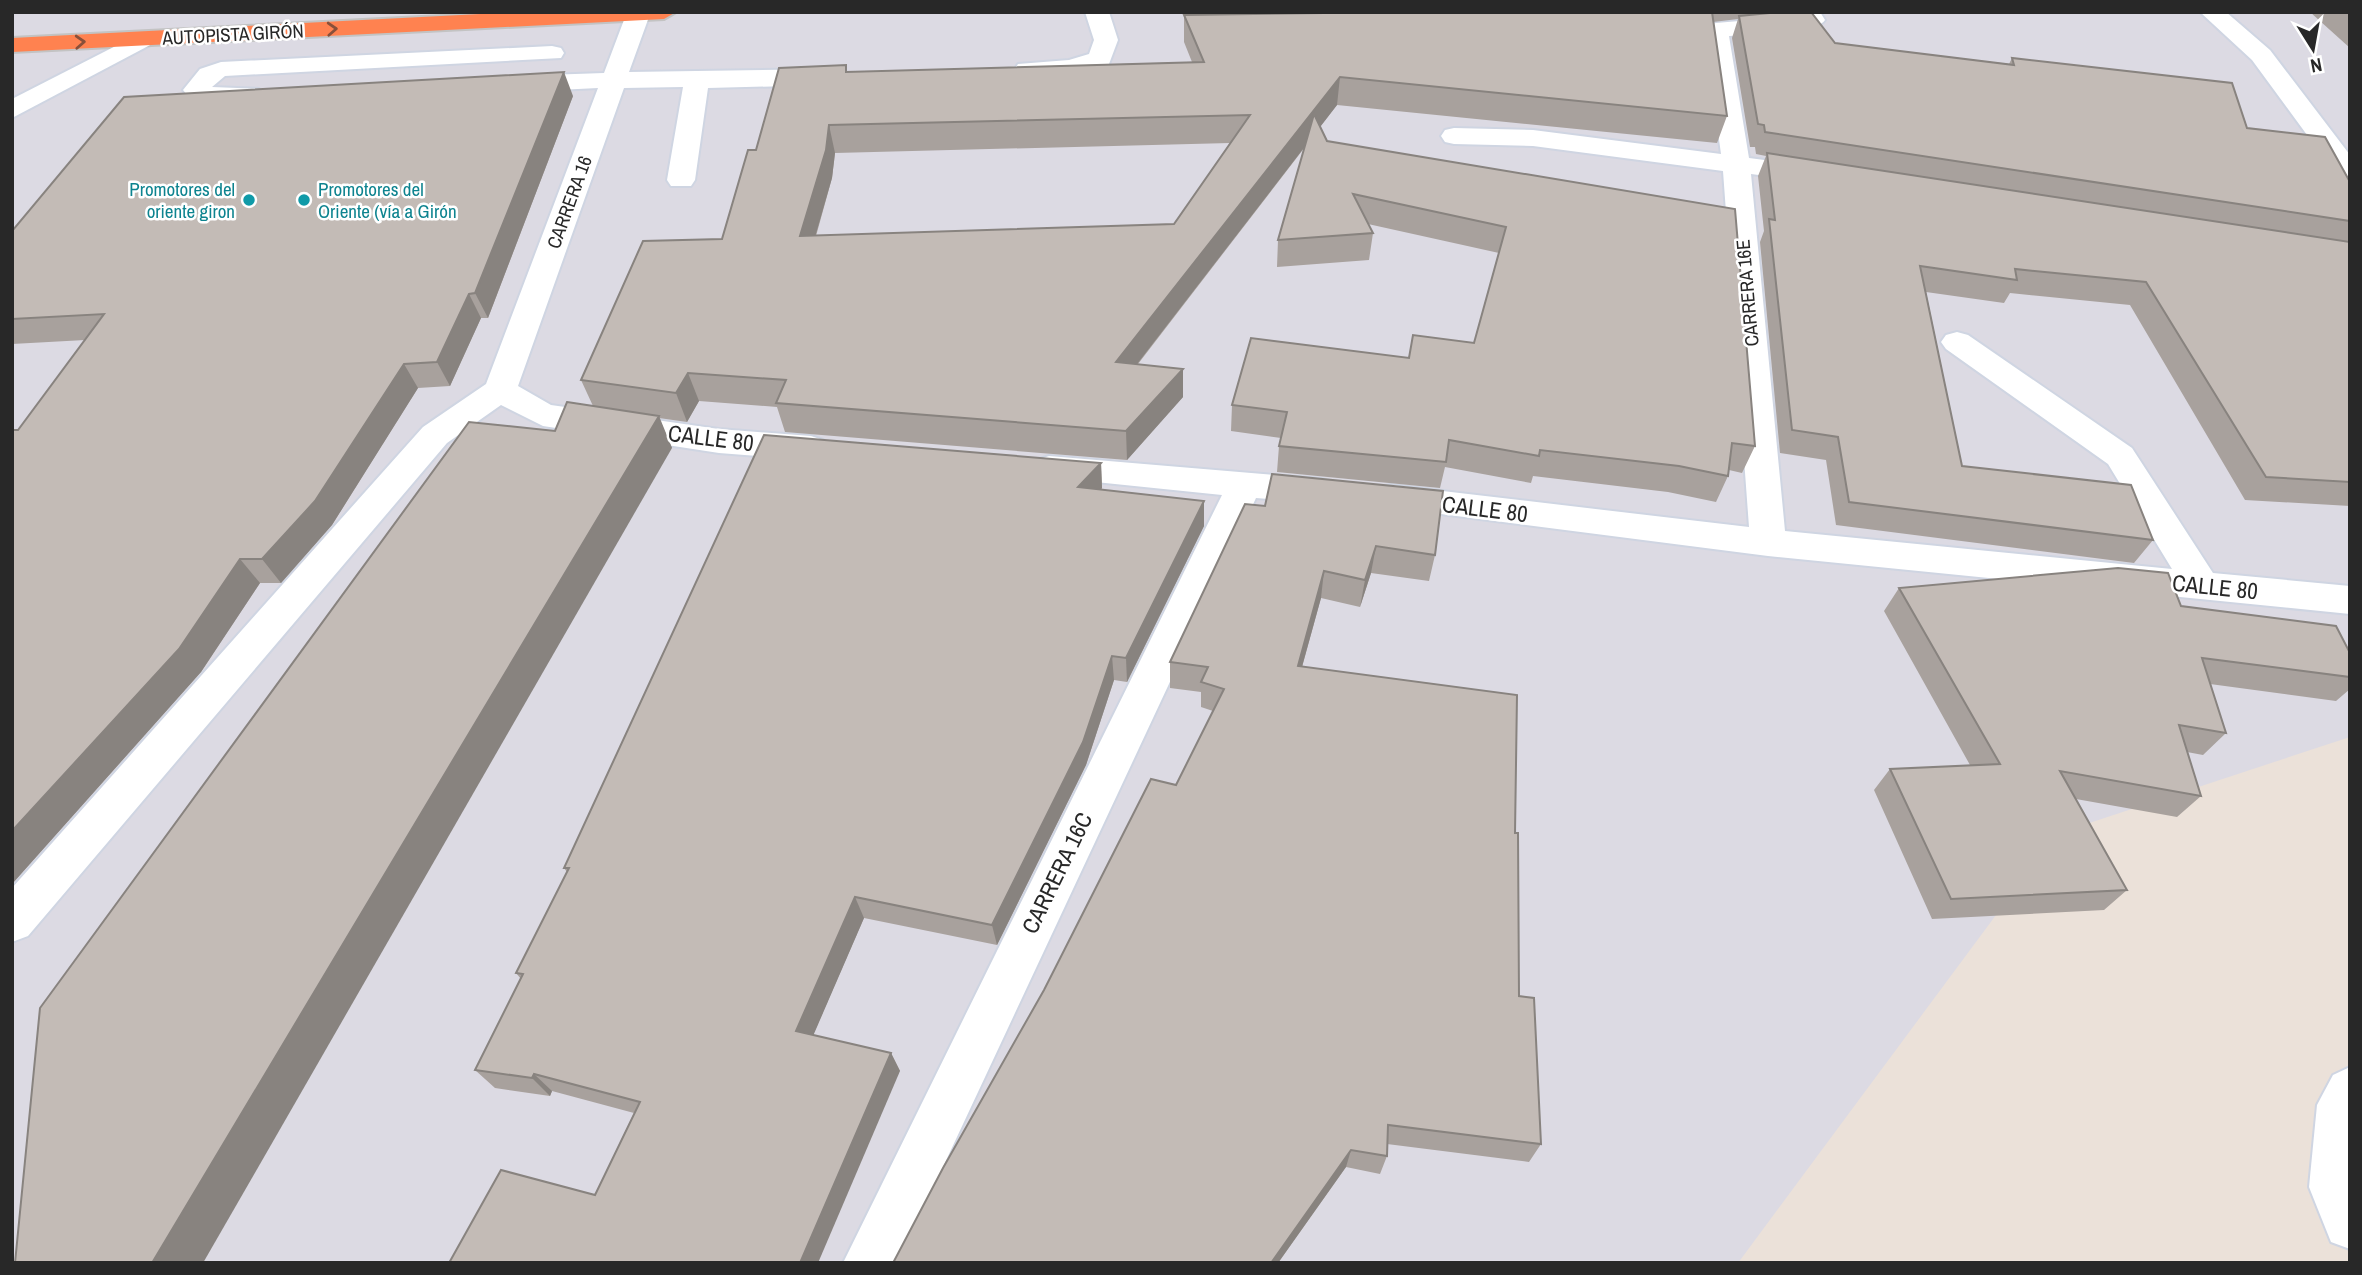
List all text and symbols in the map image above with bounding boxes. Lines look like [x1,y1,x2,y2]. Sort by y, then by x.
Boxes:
north arrow [2278,14,2348,84]
street label: AUTOPISTA GIRÓN [161,17,304,51]
one-way arrow [327,22,338,37]
one-way arrow [75,35,86,50]
text: N [2308,52,2324,80]
street label: CARRERA 16 [540,152,598,252]
place label: Promotores del oriente giron [129,176,235,224]
place label: Promotores del Oriente (vía a Girón [318,176,457,224]
marker: Promotores del oriente giron [241,192,257,208]
marker: Promotores del Oriente (vía a Girón [296,192,312,208]
street label: CARRERA 16E [1729,238,1765,348]
street label: CALLE 80 [667,417,756,458]
street label: CALLE 80 [1441,488,1530,529]
street label: CALLE 80 [2171,567,2259,606]
street label: CARRERA 16C [1014,807,1099,938]

